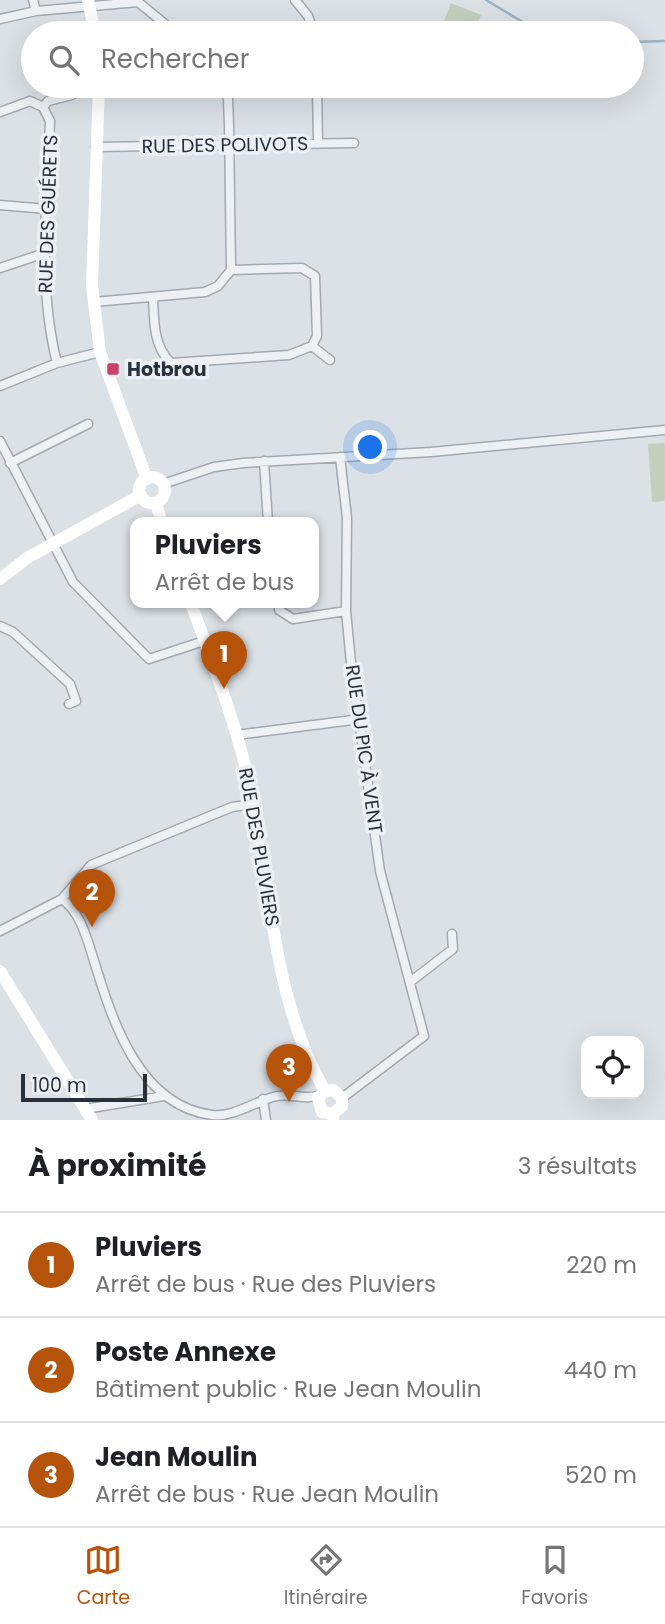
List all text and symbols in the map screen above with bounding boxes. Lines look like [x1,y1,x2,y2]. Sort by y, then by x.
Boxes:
search box [21,21,644,98]
icon: search [45,41,83,79]
text: Rechercher [101,41,249,77]
street label: RUE DES POLIVOTS [141,130,309,160]
street label: RUE DES GUÉRETS [32,134,64,294]
place label: Hotbrou [127,356,207,383]
marker: Hotbrou [105,361,121,377]
your location [353,430,387,464]
popup [130,517,319,608]
text: Pluviers [155,527,262,563]
text: Arrêt de bus [155,566,294,598]
pin: 1 [201,631,247,689]
street label: RUE DU PIC À VENT [339,663,389,835]
street label: RUE DES PLUVIERS [232,766,286,928]
pin: 2 [69,869,115,927]
map controls [581,1036,644,1099]
button: locate [581,1036,644,1099]
pin: 3 [266,1044,312,1102]
scale bar [21,1071,147,1103]
text: 100 m [32,1072,87,1099]
text: À proximité [28,1144,207,1187]
text: 3 résultats [518,1150,637,1182]
text: Pluviers [95,1229,202,1265]
text: 1 [47,1249,55,1281]
text: 220 m [566,1249,637,1281]
text: Arrêt de bus · Rue des Pluviers [95,1268,436,1300]
text: Poste Annexe [95,1334,276,1370]
text: 2 [44,1354,58,1386]
text: 440 m [564,1354,637,1386]
text: Bâtiment public · Rue Jean Moulin [95,1373,481,1405]
text: Jean Moulin [95,1439,258,1475]
text: 3 [44,1459,58,1491]
text: 520 m [565,1459,637,1491]
text: Arrêt de bus · Rue Jean Moulin [95,1478,439,1510]
tab: Carte [77,1541,130,1612]
tab: Itinéraire [284,1541,368,1612]
tab: Favoris [521,1541,588,1612]

